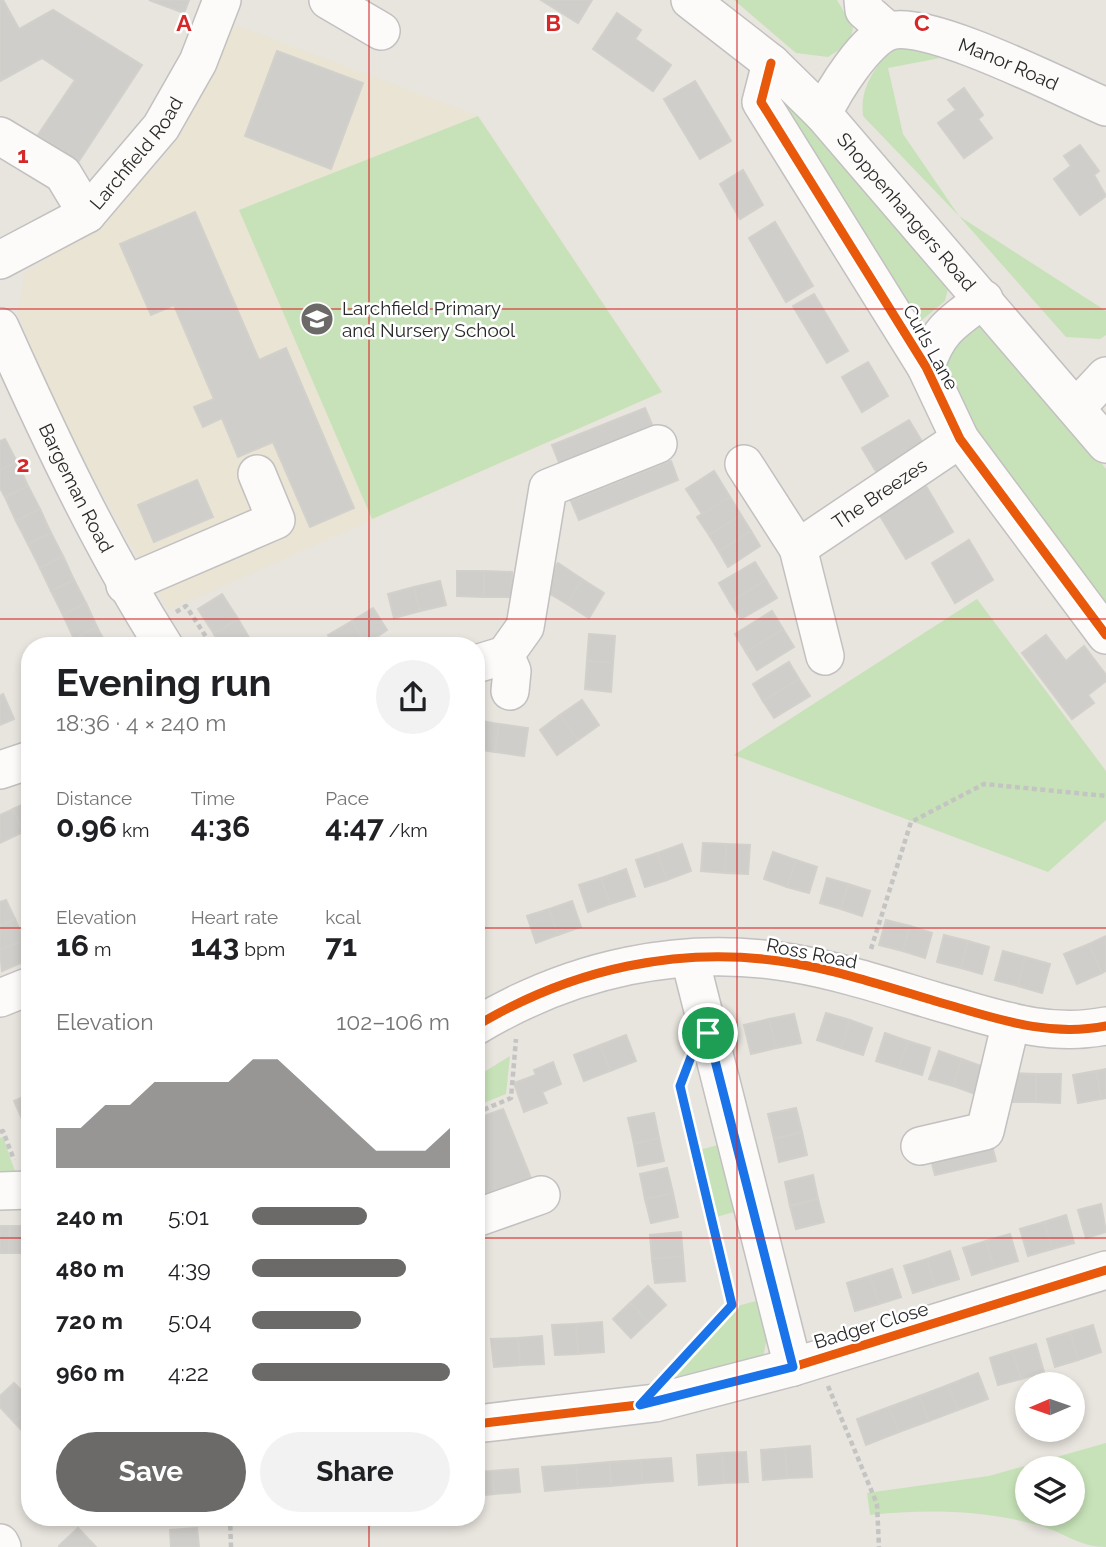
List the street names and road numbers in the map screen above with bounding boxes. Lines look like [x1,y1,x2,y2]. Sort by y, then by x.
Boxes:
street label: Manor Road [956,33,1062,95]
street label: Larchfield Road [85,93,187,214]
street label: Shoppenhangers Road [833,128,981,295]
street label: Curls Lane [899,301,963,393]
street label: Bargeman Road [35,420,118,556]
street label: The Breezes [828,454,931,533]
street label: Ross Road [765,933,859,973]
street label: Badger Close [811,1297,931,1353]

